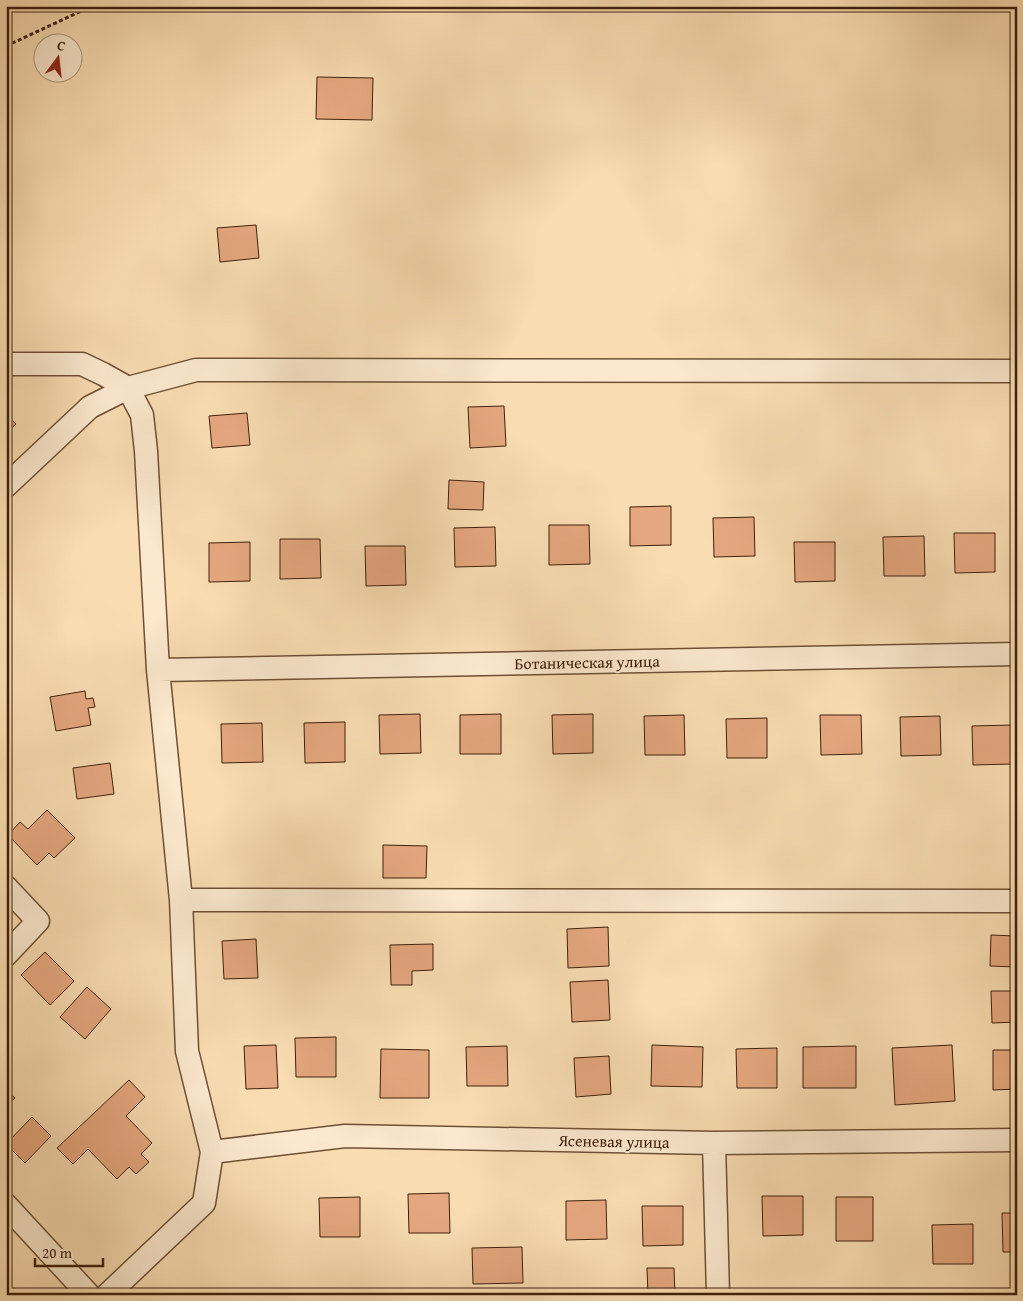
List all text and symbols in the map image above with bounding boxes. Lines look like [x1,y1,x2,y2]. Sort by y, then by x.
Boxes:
north arrow [32,32,82,82]
text: С [55,35,68,56]
street label: Ботаническая улица [514,649,660,675]
street label: Ясеневая улица [557,1128,670,1154]
scale bar [35,1236,102,1268]
text: 20 m [42,1242,73,1263]

